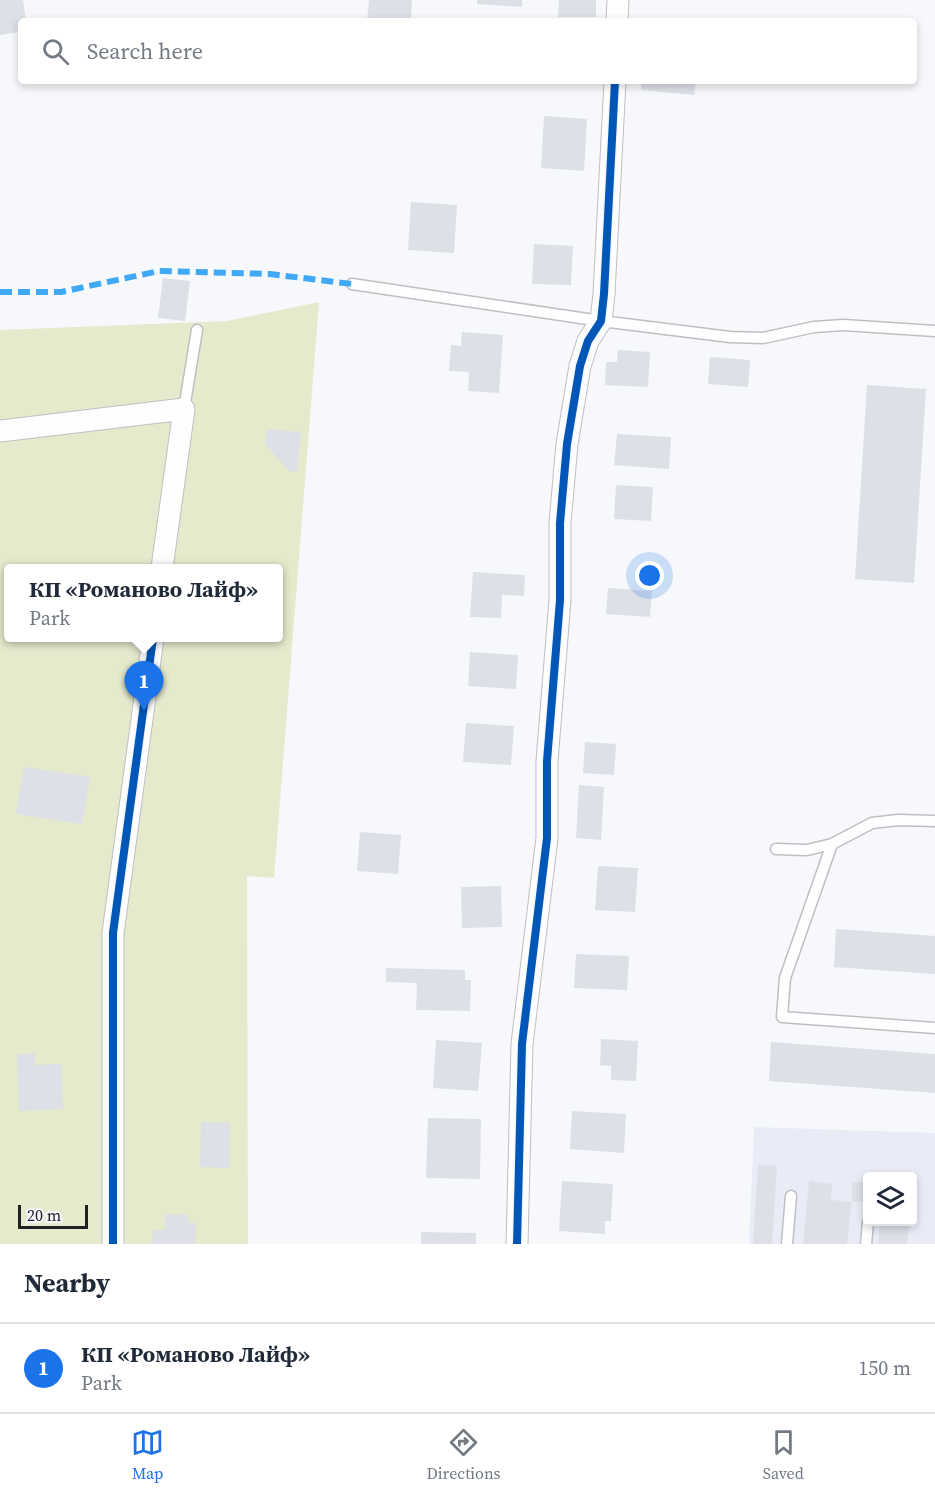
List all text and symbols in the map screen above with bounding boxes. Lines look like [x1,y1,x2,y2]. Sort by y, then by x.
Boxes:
search box [18,18,917,84]
icon: search [39,35,72,68]
text: Search here [87,36,203,66]
your location [635,561,664,590]
popup [4,564,283,642]
text: КП «Романово Лайф» [29,574,258,604]
text: Park [29,604,70,632]
pin: 1 [124,662,164,711]
map controls [863,1172,917,1226]
button: layers [863,1172,917,1226]
scale bar [18,1202,88,1230]
text: 20 m [27,1204,61,1226]
text: Nearby [24,1265,110,1301]
text: КП «Романово Лайф» [81,1339,310,1369]
text: 1 [38,1354,49,1382]
text: 150 m [858,1354,911,1382]
text: Park [81,1369,122,1397]
tab: Map [131,1426,164,1484]
tab: Directions [426,1426,501,1484]
tab: Saved [763,1426,804,1484]

